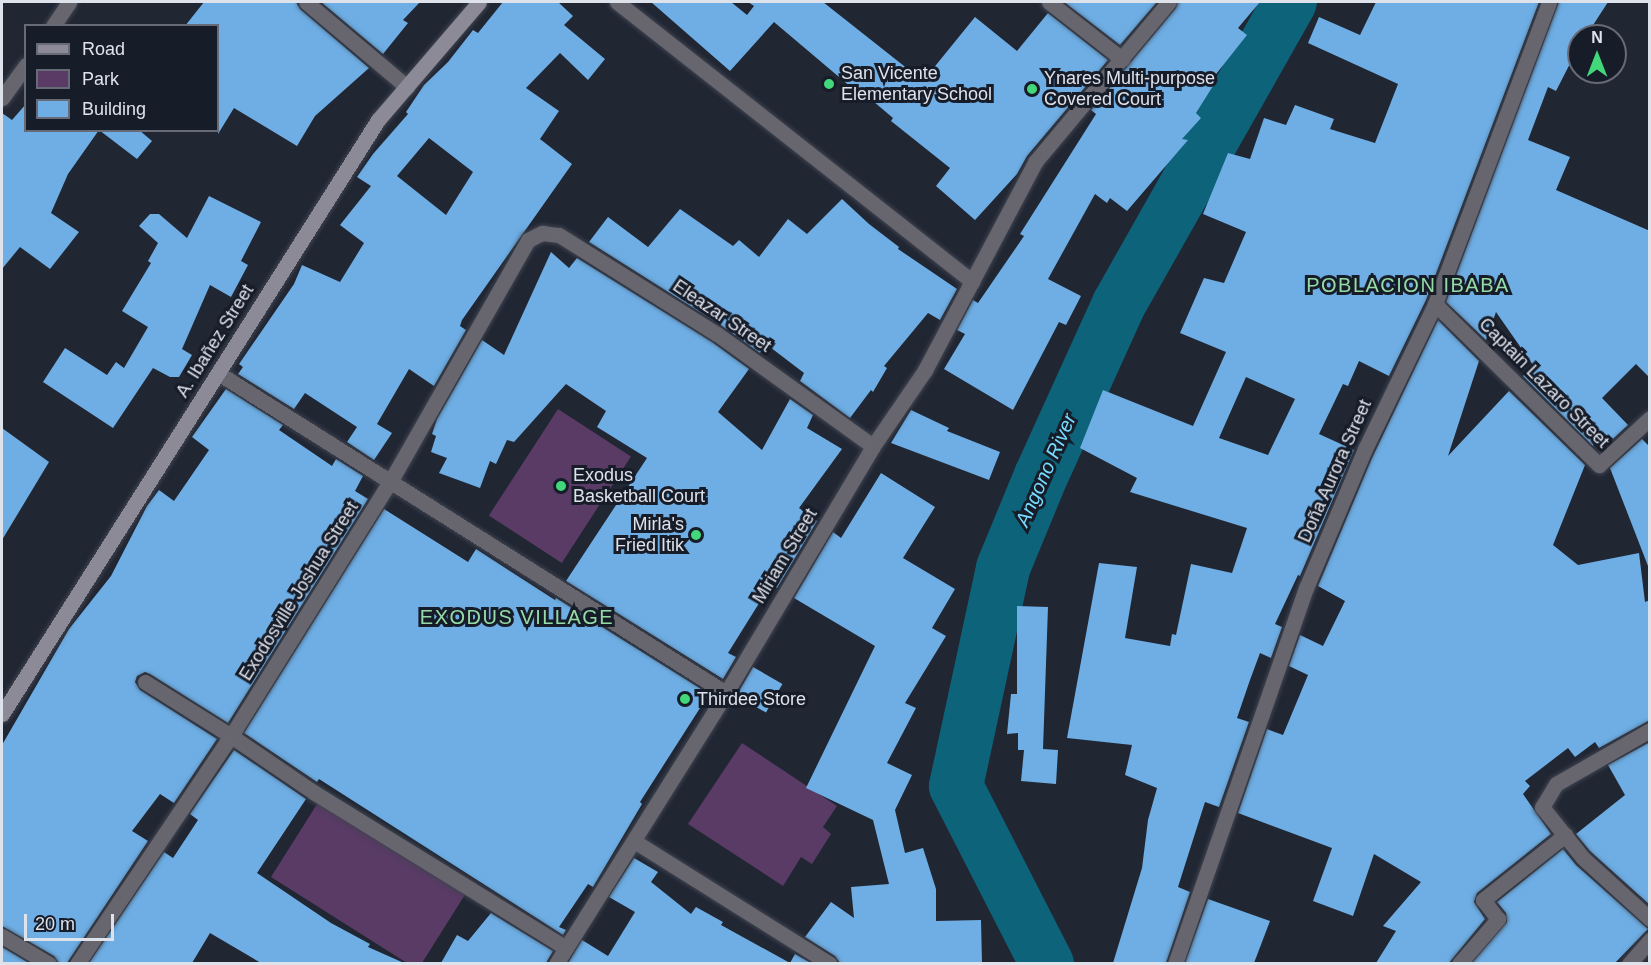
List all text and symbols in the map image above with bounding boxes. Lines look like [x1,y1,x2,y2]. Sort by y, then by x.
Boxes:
legend [24,24,219,132]
north arrow [1567,24,1627,84]
text: N [1591,29,1603,46]
text: Road [82,39,125,59]
place label: San Vicente Elementary School [841,63,992,106]
place label: Ynares Multi-purpose Covered Court [1044,68,1215,110]
text: Park [82,69,119,89]
marker: San Vicente Elementary School [822,77,836,91]
marker: Ynares Multi-purpose Covered Court [1025,82,1039,96]
text: Building [82,99,146,119]
district label: POBLACION IBABA [1306,273,1510,297]
street label: Eleazar Street [669,275,775,357]
street label: A. Ibañez Street [172,281,258,401]
street label: Captain Lazaro Street [1474,313,1614,453]
street label: Doña Aurora Street [1294,396,1376,546]
water label: Angono River [1010,410,1082,530]
place label: Exodus Basketball Court [573,465,705,508]
marker: Exodus Basketball Court [554,479,568,493]
street label: Exodosville Joshua Street [235,497,363,685]
street label: Miriam Street [748,505,822,607]
place label: Mirla's Fried Itik [615,514,684,556]
marker: Mirla's Fried Itik [689,528,703,542]
district label: EXODUS VILLAGE [420,605,614,629]
place label: Thirdee Store [697,688,806,710]
marker: Thirdee Store [678,692,692,706]
scale bar [27,902,117,940]
text: 20 m [35,914,75,934]

